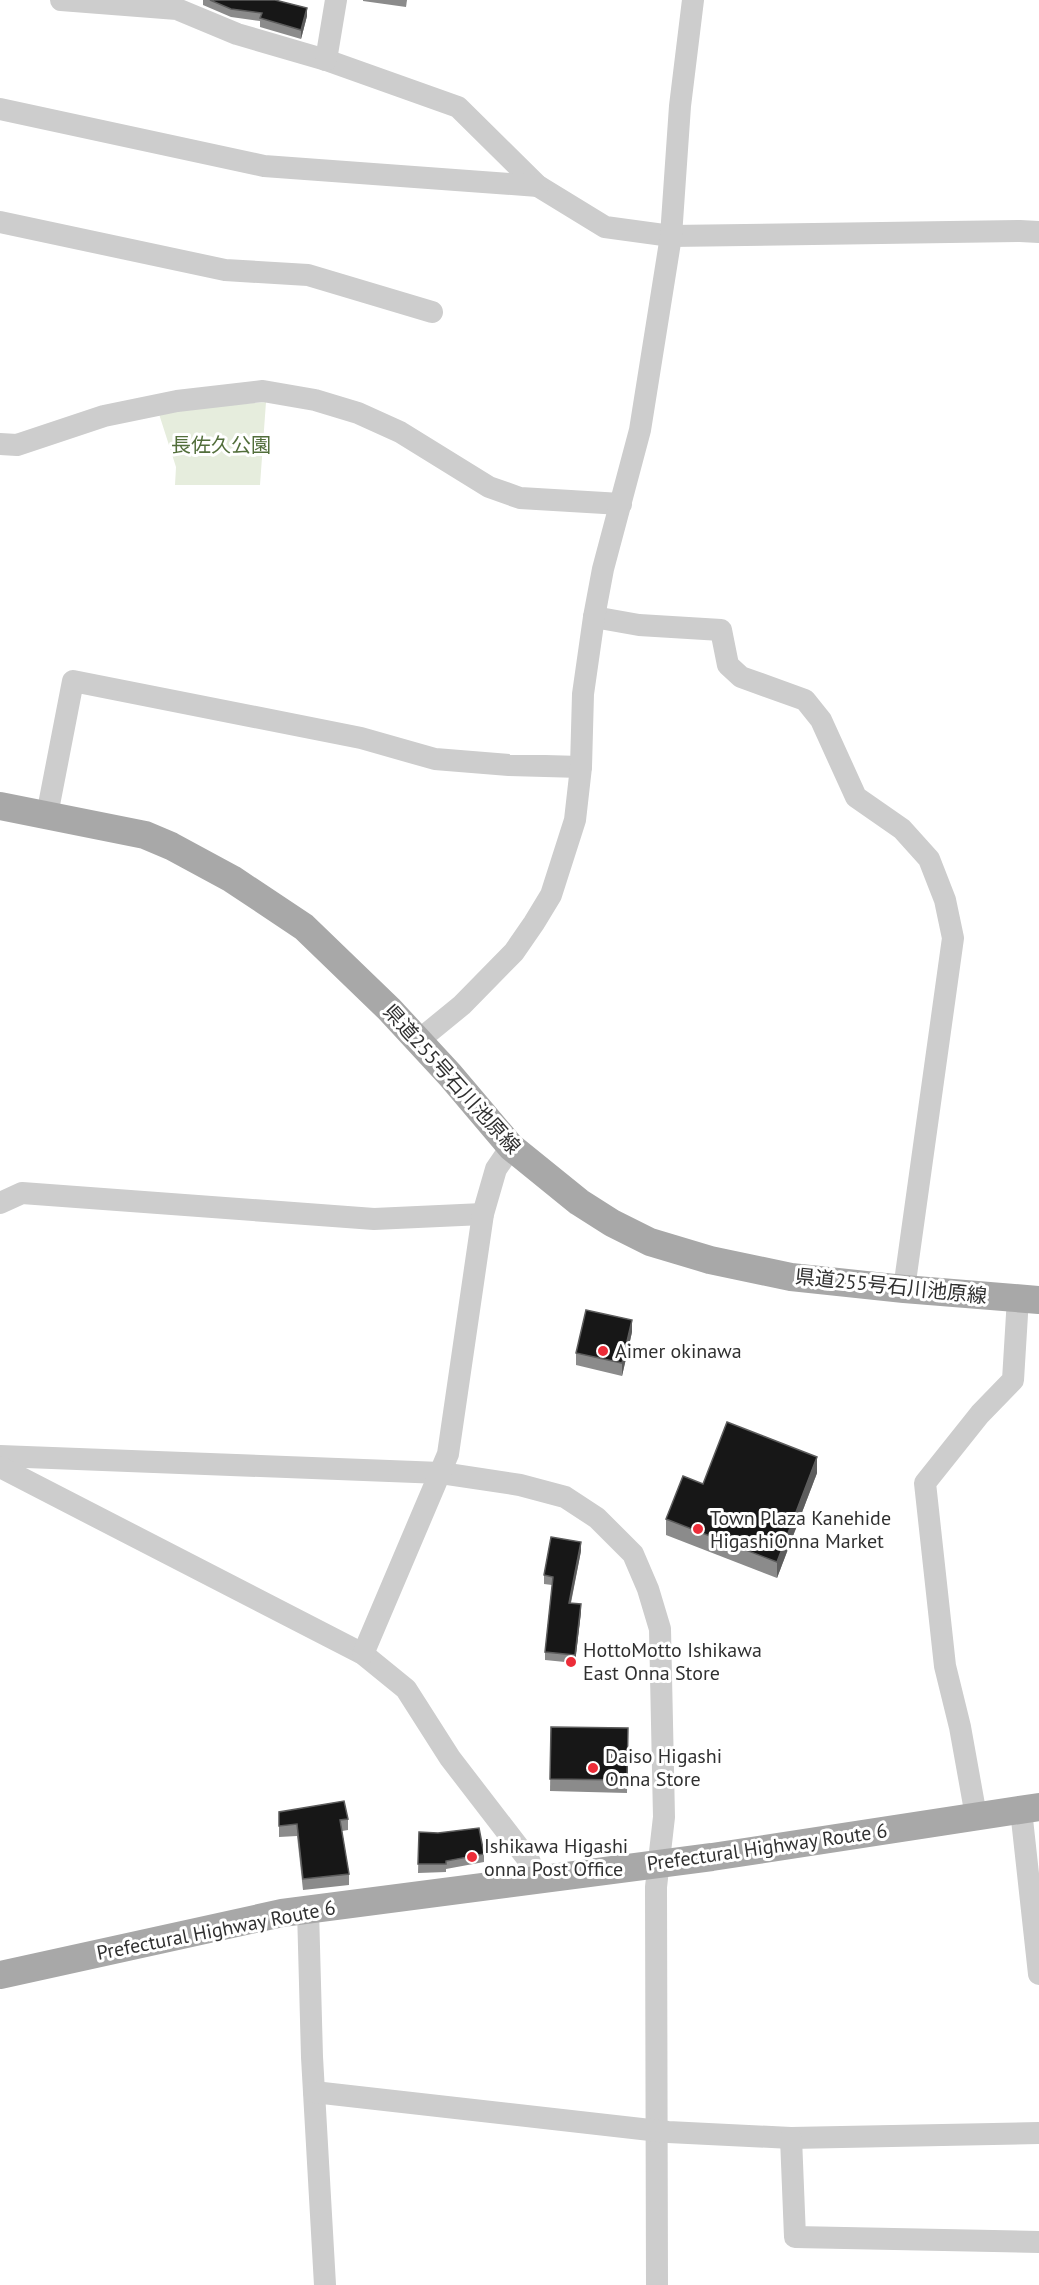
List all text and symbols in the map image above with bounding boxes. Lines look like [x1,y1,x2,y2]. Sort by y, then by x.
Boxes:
park label: 長佐久公園 [171,432,271,458]
street label: 県道255号石川池原線 [378,999,526,1159]
street label: 県道255号石川池原線 [794,1263,988,1309]
place label: Aimer okinawa [615,1338,742,1364]
marker: Aimer okinawa [596,1344,610,1358]
place label: Town Plaza Kanehide HigashiOnna Market [710,1505,891,1554]
marker: Town Plaza Kanehide HigashiOnna Market [691,1522,705,1536]
place label: HottoMotto Ishikawa East Onna Store [583,1637,762,1686]
marker: HottoMotto Ishikawa East Onna Store [564,1655,578,1669]
place label: Daiso Higashi Onna Store [605,1743,722,1792]
marker: Daiso Higashi Onna Store [586,1761,600,1775]
street label: Prefectural Highway Route 6 [645,1817,889,1877]
place label: Ishikawa Higashi onna Post Office [484,1833,628,1882]
marker: Ishikawa Higashi onna Post Office [465,1850,479,1864]
street label: Prefectural Highway Route 6 [95,1894,337,1966]

